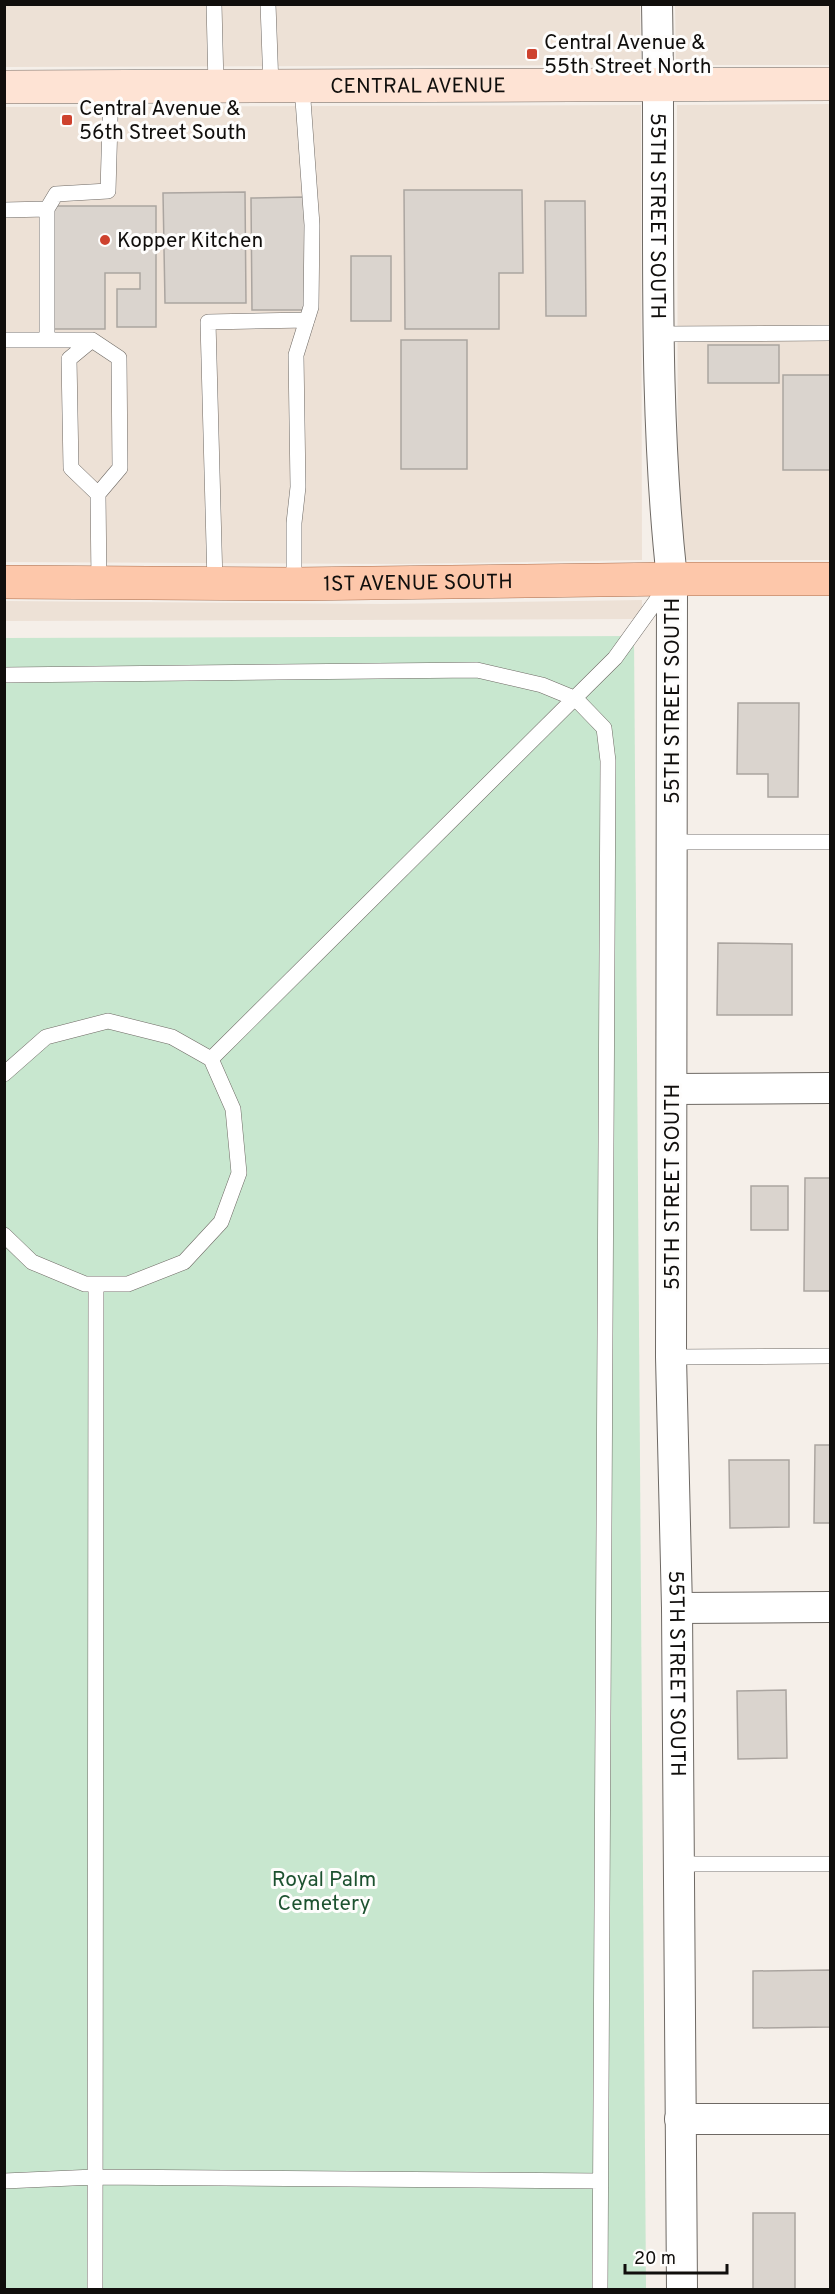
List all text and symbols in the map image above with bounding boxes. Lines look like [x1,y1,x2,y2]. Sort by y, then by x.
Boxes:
place label: Central Avenue & 55th Street North [544,30,711,81]
marker: Central Avenue & 55th Street North [525,47,539,61]
street label: CENTRAL AVENUE [330,73,506,101]
place label: Central Avenue & 56th Street South [79,96,247,147]
marker: Central Avenue & 56th Street South [60,113,74,127]
street label: 55TH STREET SOUTH [643,113,670,319]
place label: Kopper Kitchen [117,228,263,255]
marker: Kopper Kitchen [98,233,112,247]
street label: 1ST AVENUE SOUTH [323,569,513,599]
street label: 55TH STREET SOUTH [660,598,687,804]
street label: 55TH STREET SOUTH [660,1084,687,1290]
street label: 55TH STREET SOUTH [661,1570,690,1777]
park label: Royal Palm Cemetery [272,1867,376,1918]
scale bar [625,2237,727,2275]
text: 20 m [634,2248,676,2271]

